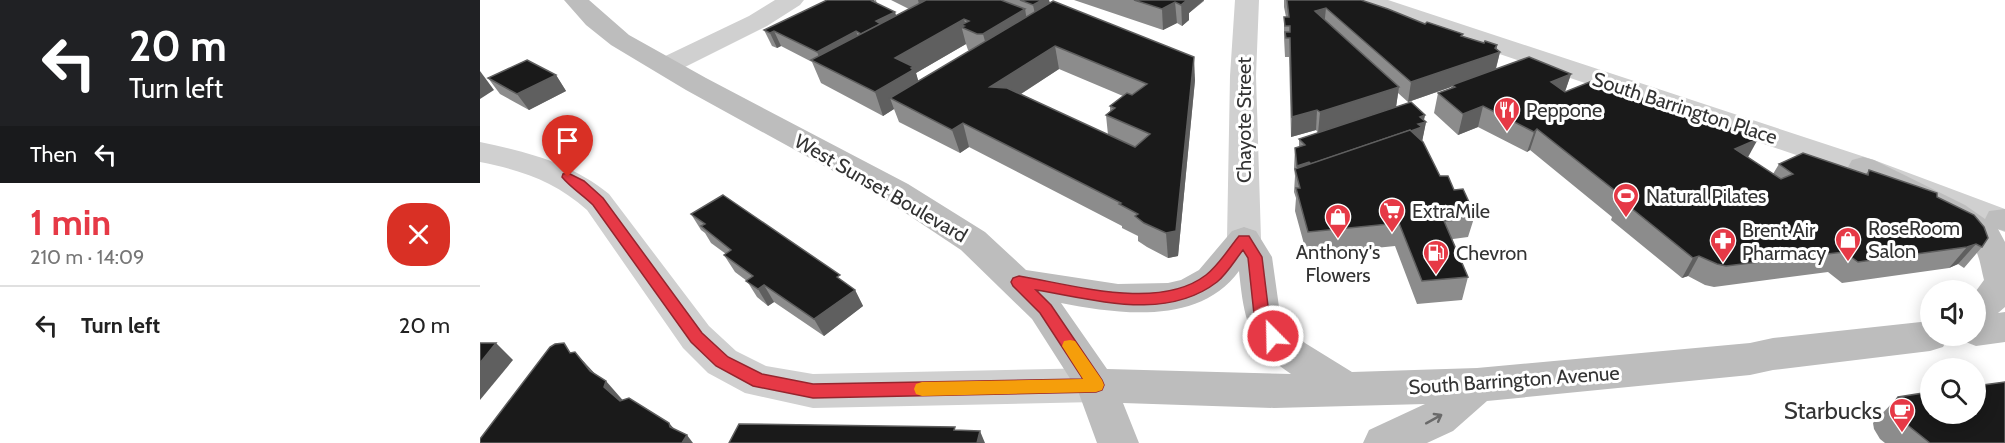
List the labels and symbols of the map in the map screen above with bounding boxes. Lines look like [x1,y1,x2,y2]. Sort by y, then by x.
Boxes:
street label: Chayote Street [1232,57,1256,183]
street label: South Barrington Place [1590,67,1780,149]
restaurant icon: Peppone [1492,95,1522,133]
place label: Peppone [1526,98,1602,122]
pin [542,115,593,177]
street label: West Sunset Boulevard [790,129,972,247]
sports icon: Natural Pilates [1611,181,1641,219]
place label: Natural Pilates [1646,184,1766,208]
supermarket icon: ExtraMile [1377,196,1407,234]
place label: ExtraMile [1412,199,1490,223]
shop icon: Anthony's Flowers [1323,202,1353,240]
place label: RoseRoom Salon [1868,216,1960,263]
place label: Brent Air Pharmacy [1742,218,1826,265]
shop icon: RoseRoom Salon [1833,225,1863,263]
pharmacy icon: Brent Air Pharmacy [1708,226,1738,264]
fuel station icon: Chevron [1421,238,1451,276]
place label: Anthony's Flowers [1296,240,1380,287]
place label: Chevron [1456,241,1527,265]
position arrow [1241,304,1305,368]
street label: South Barrington Avenue [1408,361,1620,399]
place label: Starbucks [1784,396,1882,425]
cafe icon: Starbucks [1887,396,1917,434]
one-way arrow [1425,413,1442,425]

